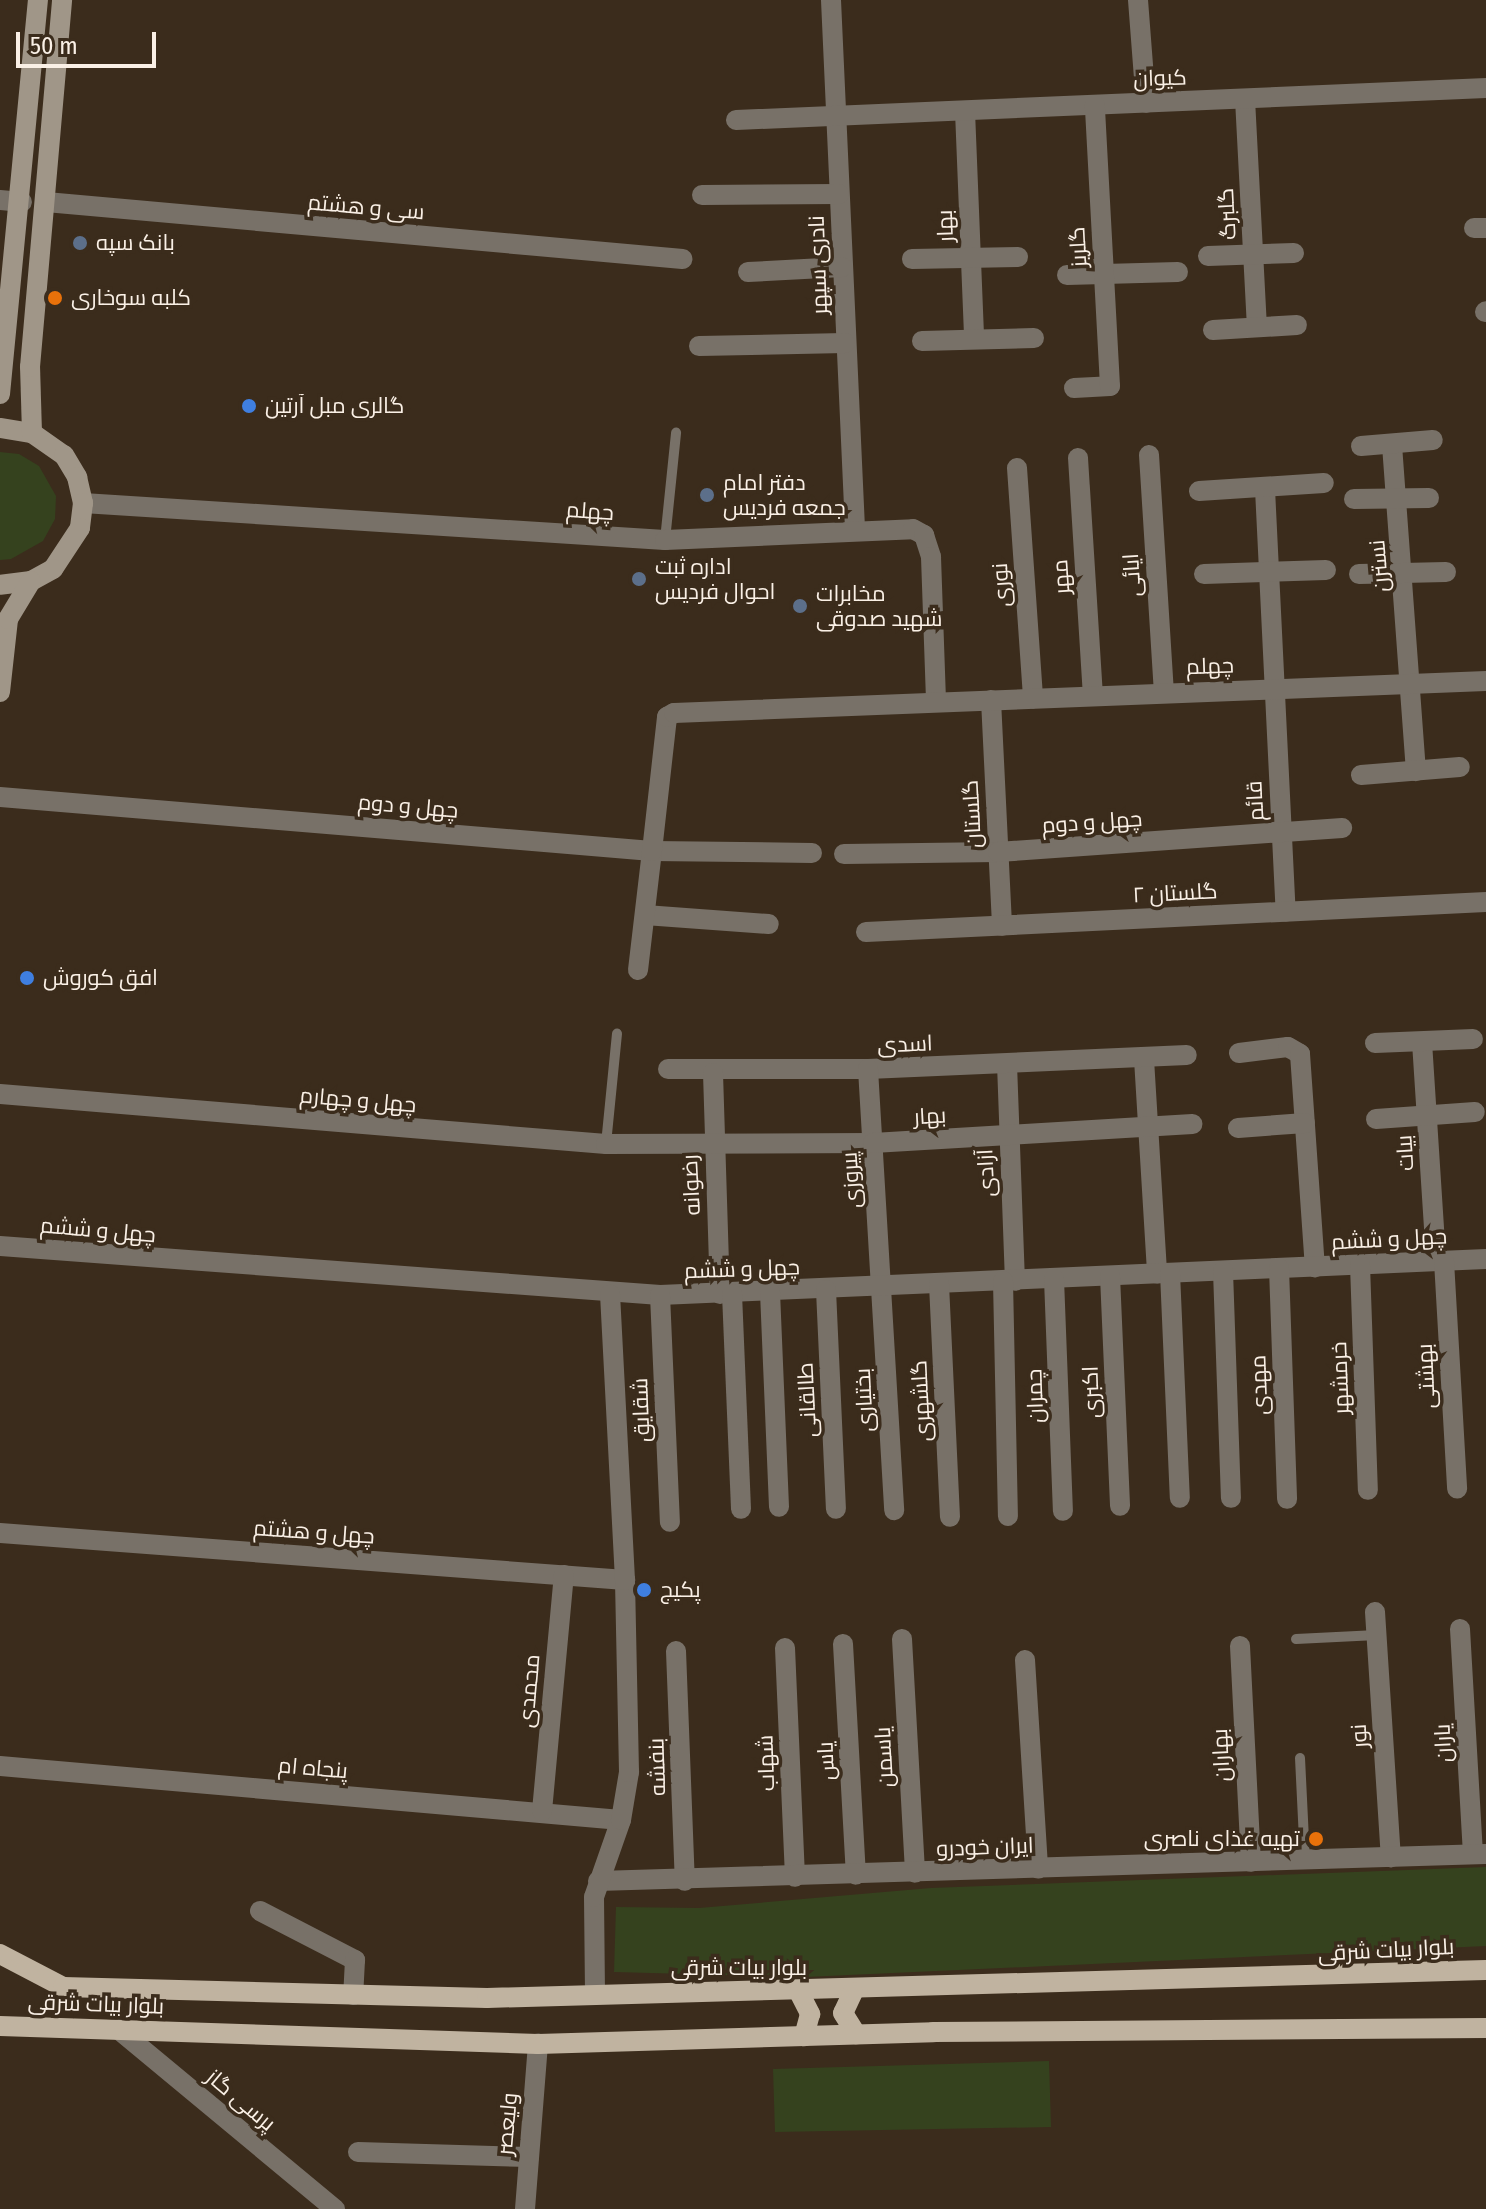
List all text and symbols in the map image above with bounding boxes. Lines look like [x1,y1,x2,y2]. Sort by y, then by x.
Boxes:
scale bar [20,16,160,66]
text: 50 m [30,32,78,60]
street label: کیوان [1133,64,1187,92]
street label: گلبرگ [1212,187,1242,241]
street label: سی و هشتم [306,189,426,225]
street label: بهار [931,209,959,243]
street label: نادری سپهر [803,215,833,315]
street label: گلریز [1064,226,1092,268]
place label: بانک سپه [96,230,175,256]
marker: بانک سپه [71,234,89,252]
place label: کلبه سوخاری [71,285,191,311]
marker: کلبه سوخاری [46,289,64,307]
place label: گالری مبل آرتین [265,393,404,419]
marker: گالری مبل آرتین [240,397,258,415]
place label: دفتر امام جمعه فردیس [723,469,846,520]
marker: دفتر امام جمعه فردیس [698,486,716,504]
street label: چهلم [565,496,615,526]
street label: نسترن [1364,539,1394,593]
street label: ایائی [1117,552,1147,598]
place label: اداره ثبت احوال فردیس [655,553,775,604]
street label: مهر [1047,559,1075,595]
street label: نوری [986,562,1016,608]
marker: اداره ثبت احوال فردیس [630,570,648,588]
place label: مخابرات شهید صدوقی [816,580,942,632]
marker: مخابرات شهید صدوقی [791,597,809,615]
street label: چهلم [1186,652,1234,680]
street label: گلستان [957,779,987,849]
street label: قائم [1241,780,1269,822]
street label: چهل و دوم [357,788,459,824]
street label: چهل و دوم [1041,805,1143,839]
street label: گلستان ۲ [1132,878,1218,908]
place label: افق کوروش [43,965,158,991]
marker: افق کوروش [18,969,36,987]
street label: اسدی [877,1030,933,1058]
street label: چهل و چهارم [298,1082,418,1118]
street label: بهار [913,1102,947,1130]
street label: بیات [1391,1134,1419,1172]
street label: آزادی [972,1148,1000,1198]
street label: پیروزی [836,1151,866,1209]
street label: رضوانه [676,1154,706,1216]
street label: چهل و ششم [39,1212,157,1248]
street label: چهل و ششم [1330,1223,1448,1255]
street label: چهل و ششم [684,1254,800,1284]
street label: خرمشهر [1326,1341,1354,1415]
street label: بهشتی [1411,1343,1441,1409]
street label: مهدی [1245,1354,1273,1416]
street label: گلشهری [906,1360,936,1442]
street label: طالقانی [792,1362,822,1438]
street label: اکبری [1077,1365,1105,1419]
street label: بختیاری [849,1367,879,1433]
street label: چمران [1021,1368,1049,1424]
street label: شقایق [627,1377,655,1443]
street label: چهل و هشتم [252,1515,376,1549]
place label: پکیج [660,1577,701,1603]
marker: پکیج [635,1581,653,1599]
street label: محمدی [513,1653,545,1729]
street label: نور [1345,1723,1373,1749]
street label: یاران [1429,1723,1457,1763]
street label: یاسمن [869,1726,899,1788]
street label: بهاران [1206,1728,1236,1782]
street label: شهاب [752,1734,780,1792]
street label: بنفشه [643,1738,671,1796]
street label: یاس [812,1741,840,1781]
street label: پنجاه ام [277,1752,349,1784]
place label: تهیه غذای ناصری [1144,1826,1300,1852]
marker: تهیه غذای ناصری [1307,1830,1325,1848]
street label: ایران خودرو [936,1832,1034,1862]
street label: بلوار بیات شرقی [1317,1933,1455,1967]
street label: بلوار بیات شرقی [671,1955,807,1981]
street label: بلوار بیات شرقی [27,1988,165,2020]
street label: پرسی گاز [201,2063,281,2137]
street label: ولیعصر [491,2091,523,2157]

